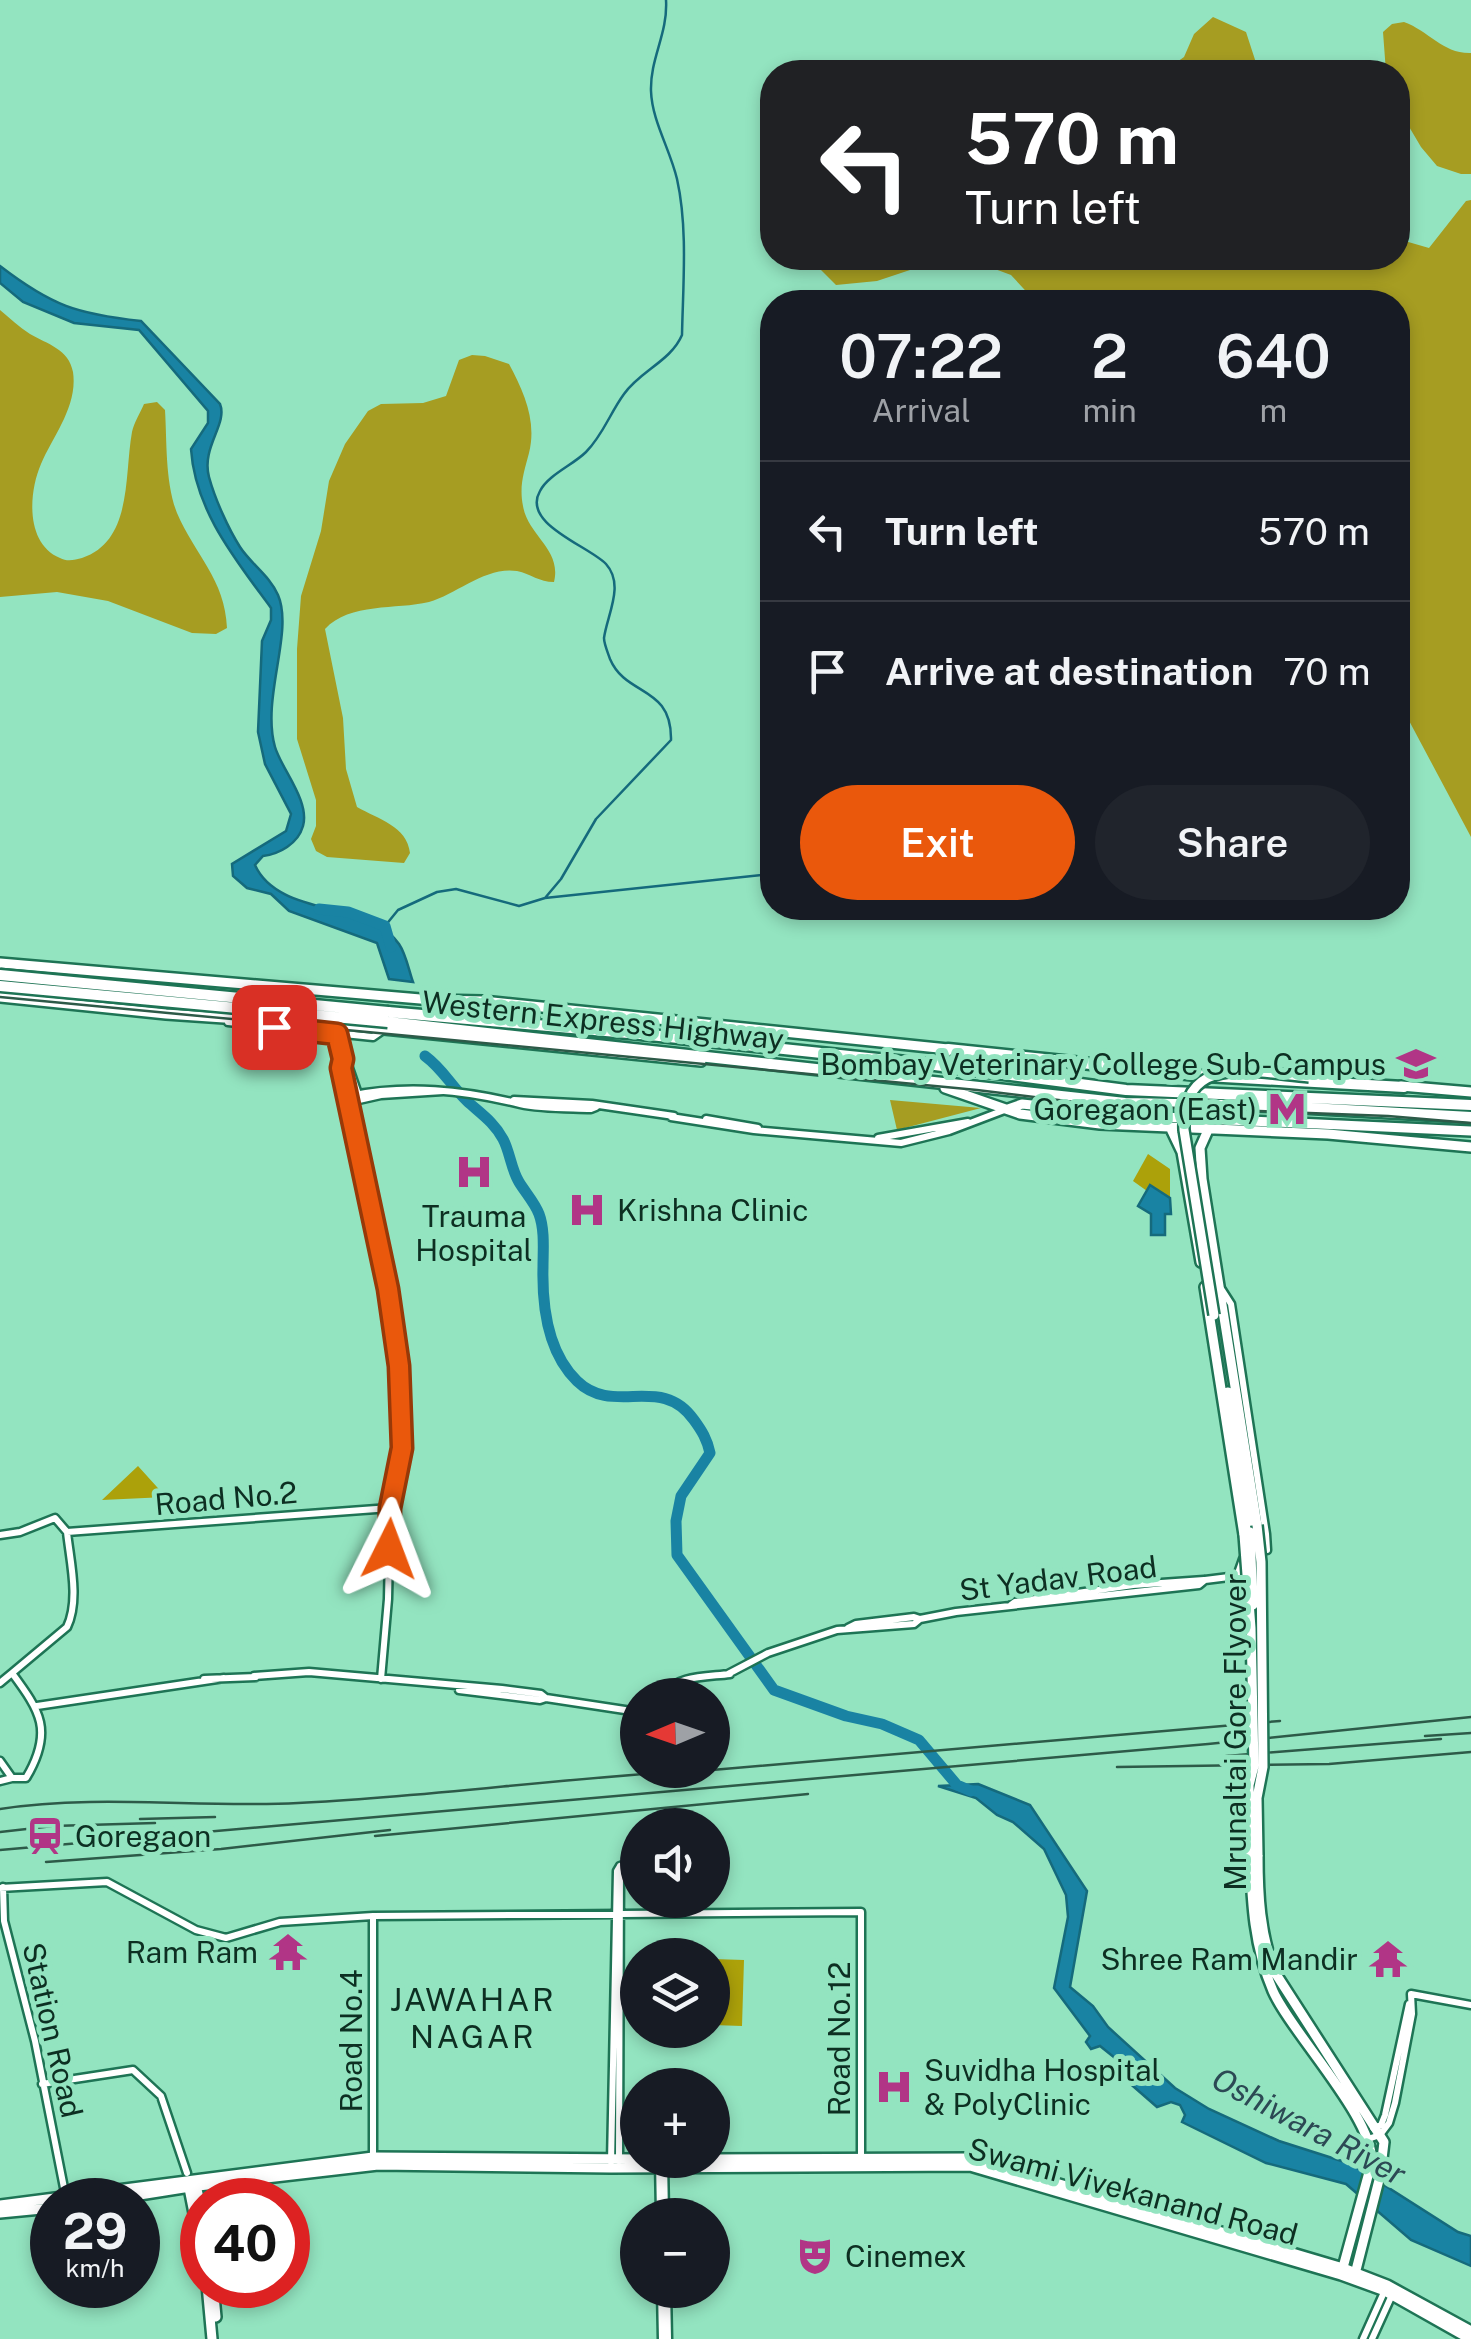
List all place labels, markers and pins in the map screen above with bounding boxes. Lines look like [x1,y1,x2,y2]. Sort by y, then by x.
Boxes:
pin [232,985,317,1070]
school or university icon: Bombay Veterinary College Sub-Campus [1395,1043,1437,1085]
place label: Bombay Veterinary College Sub-Campus [820,1046,1386,1082]
metro station icon: Goregaon (East) [1266,1088,1308,1130]
place label: Goregaon (East) [1033,1091,1257,1127]
hospital icon: Trauma Hospital [453,1151,495,1193]
hospital icon: Krishna Clinic [566,1189,608,1231]
place label: Krishna Clinic [617,1192,809,1228]
place label: Trauma Hospital [415,1198,533,1268]
station icon: Goregaon [24,1815,66,1857]
place label: Goregaon [75,1818,211,1854]
temple icon: Ram Ram [267,1931,309,1973]
place label: Ram Ram [126,1934,258,1970]
temple icon: Shree Ram Mandir [1367,1938,1409,1980]
place label: Shree Ram Mandir [1100,1941,1358,1977]
place label: Suvidha Hospital & PolyClinic [924,2052,1161,2122]
hospital icon: Suvidha Hospital & PolyClinic [873,2066,915,2108]
theatre icon: Cinemex [794,2235,836,2277]
place label: Cinemex [845,2238,966,2274]

